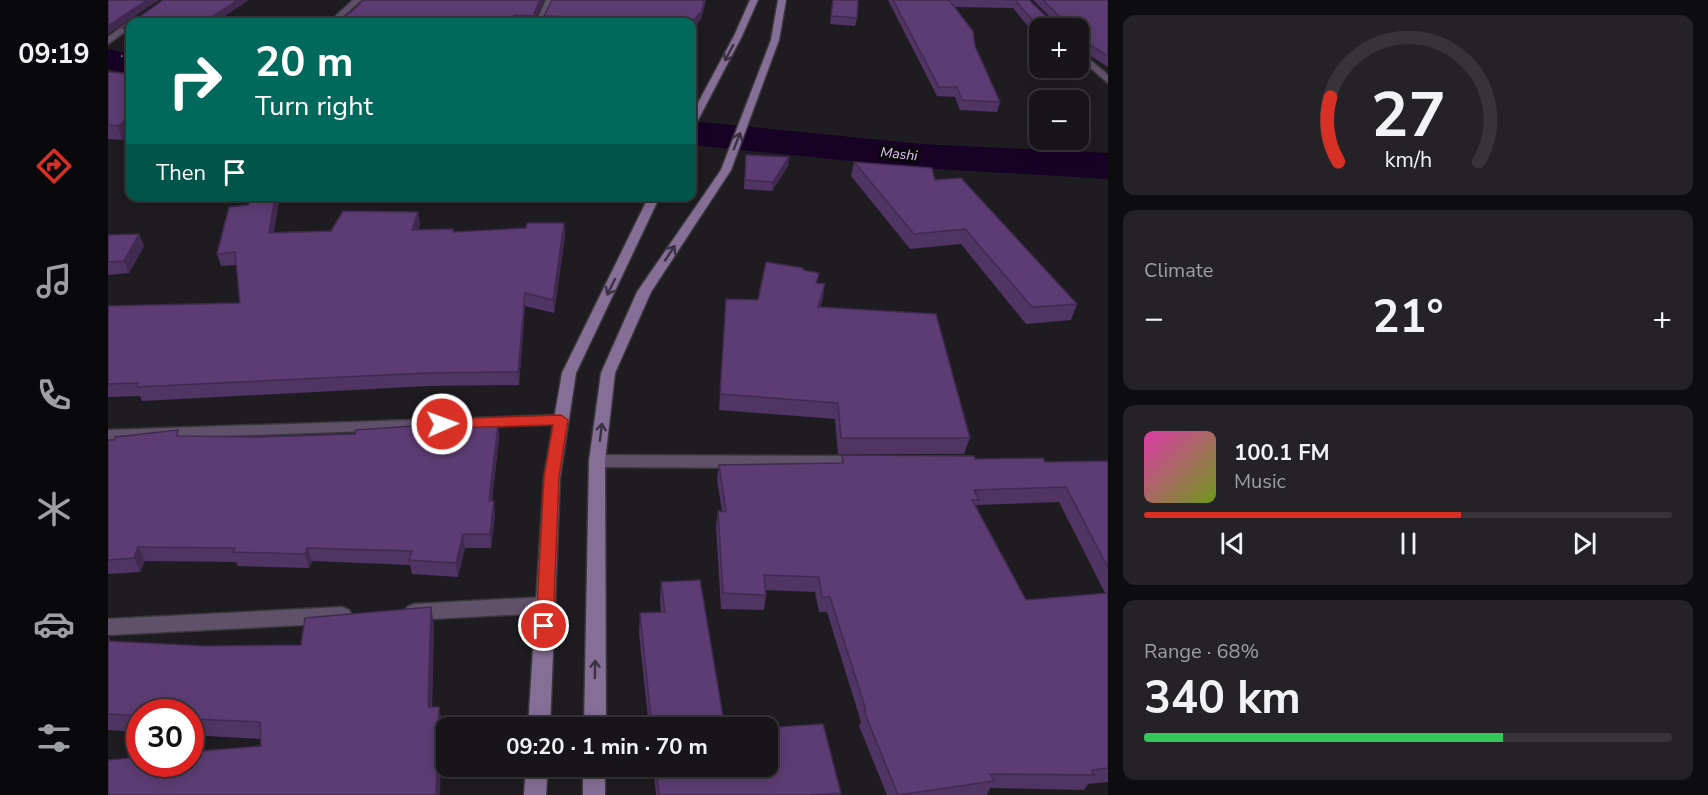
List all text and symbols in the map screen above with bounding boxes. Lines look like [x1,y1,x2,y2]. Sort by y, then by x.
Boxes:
map controls [1029,18,1089,150]
button: + [1029,18,1089,78]
text: 20 m [255,34,354,91]
text: 09:19 [18,36,90,73]
icon: right [156,42,234,120]
one-way arrow [723,44,735,61]
text: 27 [1371,73,1445,158]
text: Turn right [255,88,373,125]
button: − [1029,90,1089,150]
one-way arrow [732,132,743,151]
water label: Mashi [879,143,919,165]
icon: directions [33,145,75,187]
text: km/h [1384,145,1432,175]
icon: arrive [218,156,251,189]
text: Then [156,158,206,188]
one-way arrow [664,245,676,262]
text: Climate [1144,257,1213,284]
icon: music [33,260,75,302]
one-way arrow [604,277,616,295]
text: 21° [1372,287,1444,348]
text: − [1144,296,1164,341]
text: + [1652,296,1672,341]
icon: phone [33,374,75,416]
position arrow [410,392,474,456]
one-way arrow [596,423,607,443]
text: 100.1 FM [1234,438,1330,468]
text: Music [1234,468,1286,495]
icon: climate [33,488,75,530]
icon: previous [1216,527,1249,560]
icon: pause [1392,527,1425,560]
icon: next [1568,527,1601,560]
pin [518,600,569,651]
icon: car [33,603,75,645]
icon: arrive [527,609,560,642]
text: Range · 68% [1144,638,1259,665]
one-way arrow [589,660,601,680]
text: 340 km [1144,668,1301,729]
speed limit sign: 30 [126,699,204,777]
icon: filters [33,717,75,759]
text: 09:20 · 1 min · 70 m [506,732,708,762]

